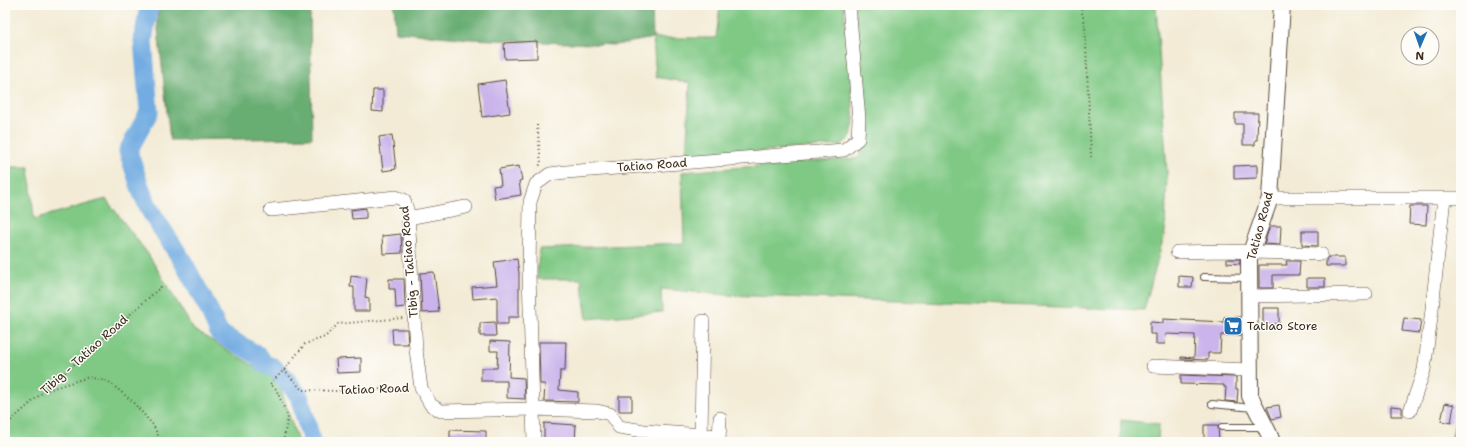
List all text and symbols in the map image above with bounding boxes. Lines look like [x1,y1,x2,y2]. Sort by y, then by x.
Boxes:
north arrow [1400,26,1440,66]
text: N [1415,48,1424,63]
street label: Tatiao Road [616,155,688,175]
street label: Tatiao Road [1243,190,1277,262]
street label: Tibig - Tatiao Road [396,205,422,319]
street label: Tibig - Tatiao Road [37,311,131,399]
supermarket icon: Tatiao Store [1222,315,1244,337]
place label: Tatiao Store [1247,318,1318,334]
street label: Tatiao Road [339,380,410,398]

